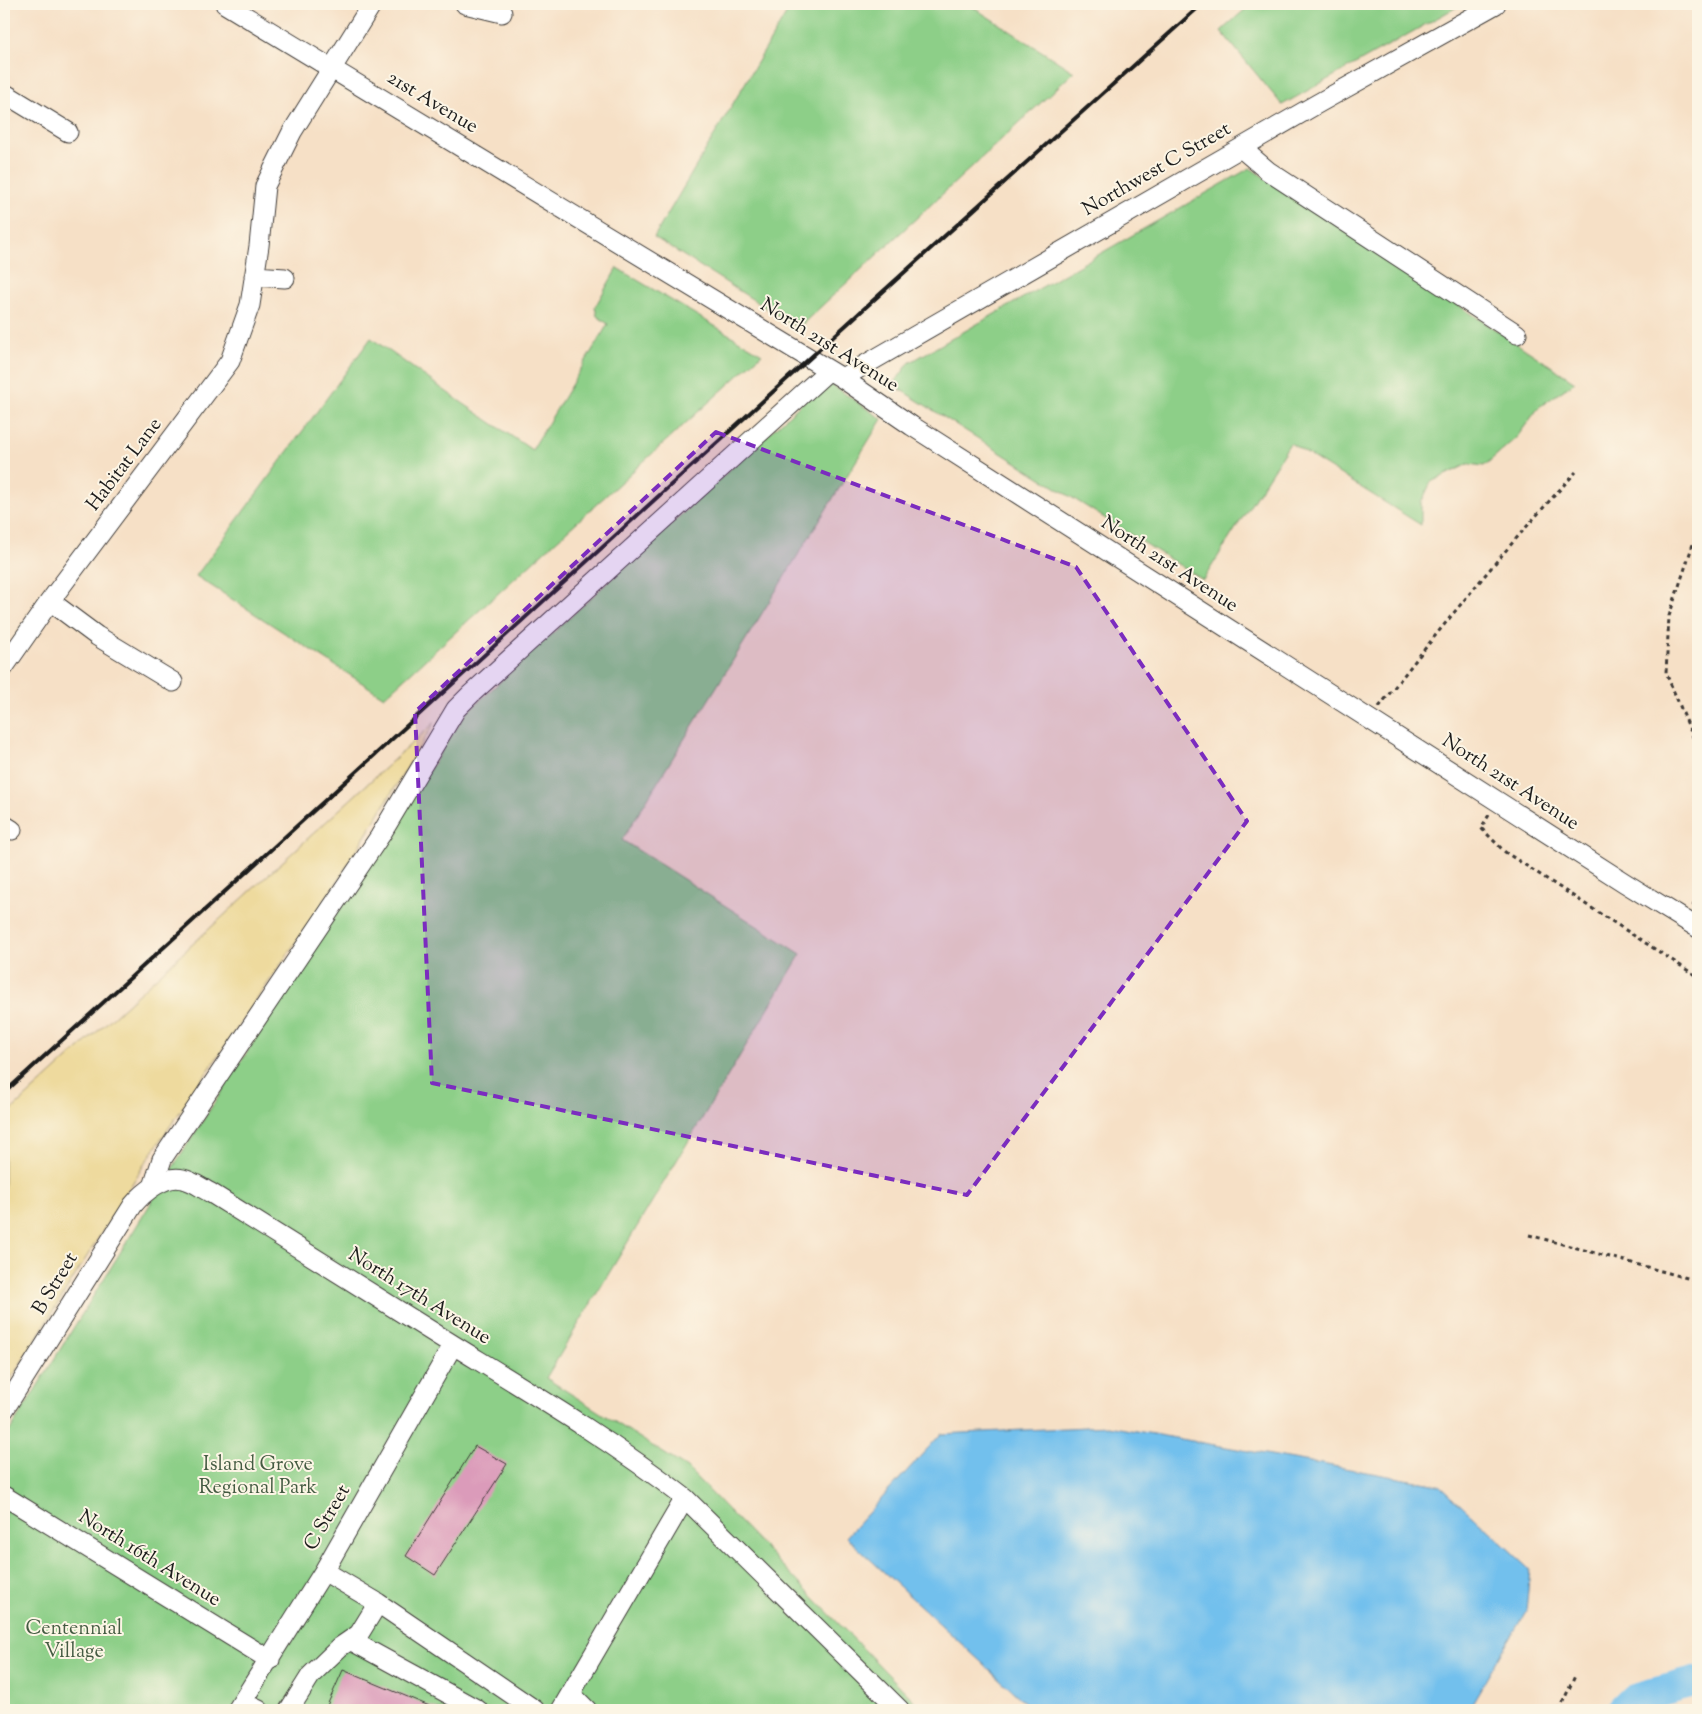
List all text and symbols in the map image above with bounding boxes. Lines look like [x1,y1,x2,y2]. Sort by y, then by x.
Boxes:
street label: 21st Avenue [381,64,483,142]
street label: Northwest C Street [1077,116,1237,224]
street label: North 21st Avenue [754,292,904,400]
street label: Habitat Lane [80,412,170,518]
street label: North 21st Avenue [1094,510,1244,620]
street label: North 21st Avenue [1435,728,1585,838]
street label: North 17th Avenue [342,1241,496,1353]
street label: B Street [26,1247,86,1321]
park label: Island Grove Regional Park [199,1451,317,1503]
street label: C Street [297,1479,359,1556]
street label: North 16th Avenue [72,1503,226,1615]
park label: Centennial Village [26,1615,123,1667]

